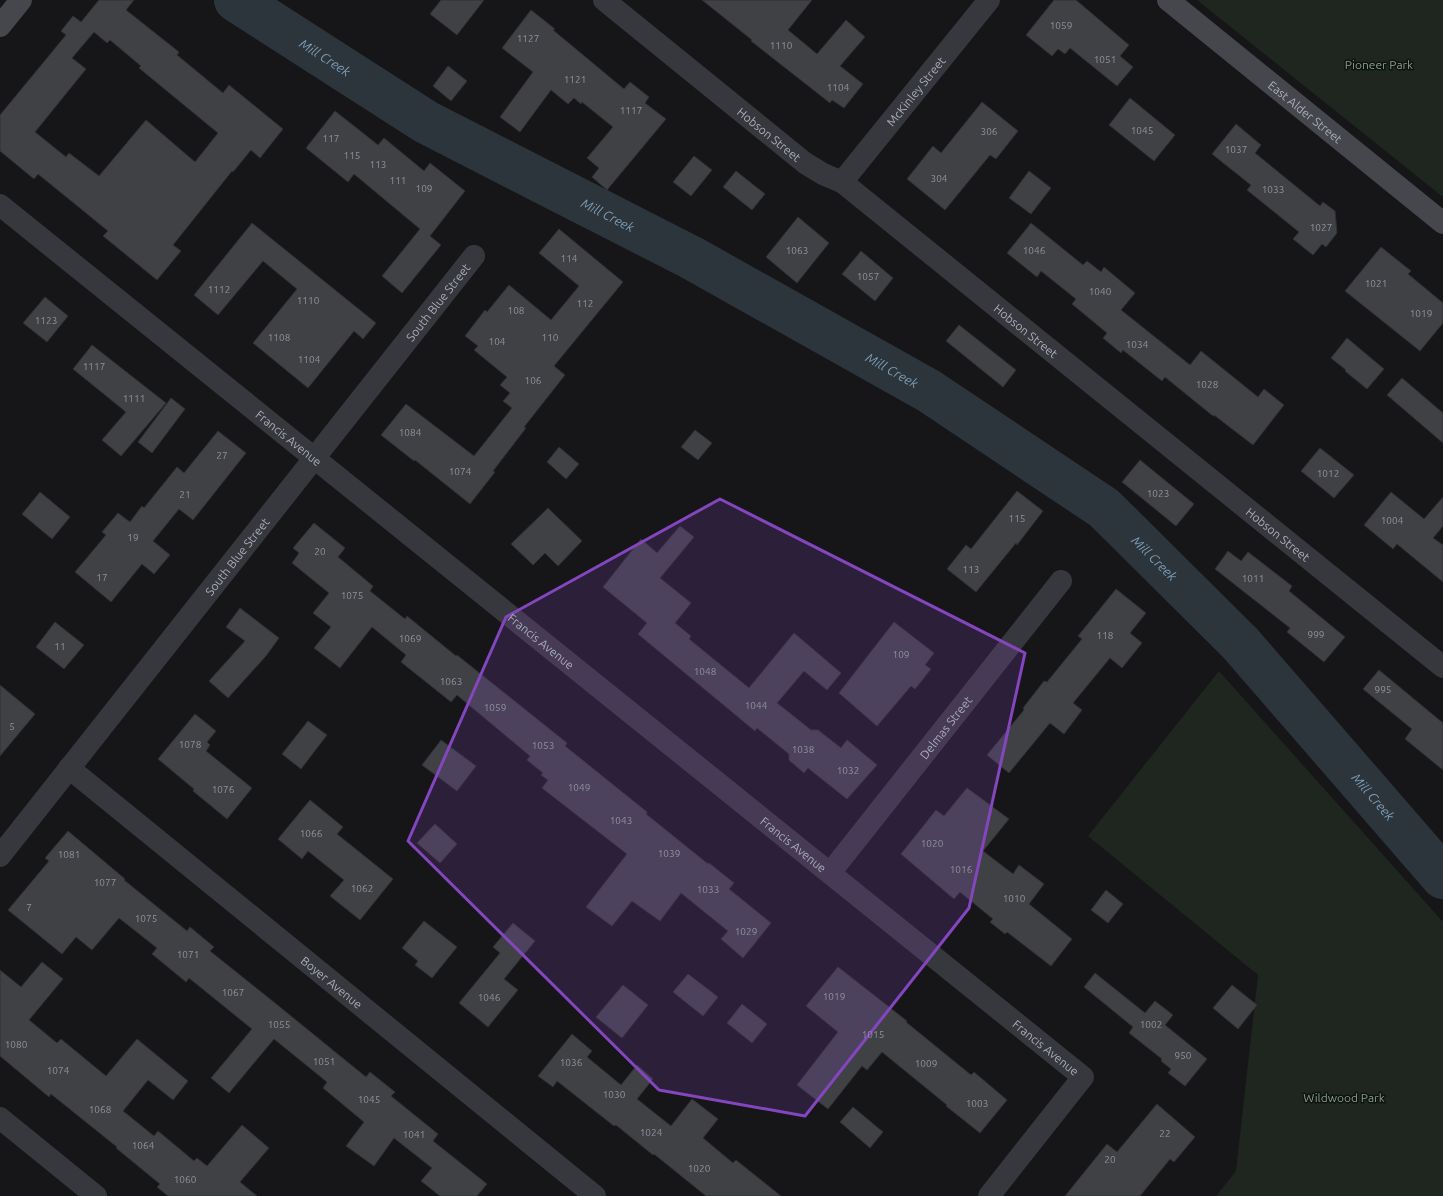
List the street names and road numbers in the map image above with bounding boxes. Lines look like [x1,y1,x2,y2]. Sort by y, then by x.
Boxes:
street label: McKinley Street [884,54,948,128]
street label: East Alder Street [1266,78,1345,145]
street label: Hobson Street [735,105,804,164]
street label: South Blue Street [403,260,472,343]
street label: Hobson Street [992,301,1061,360]
street label: Francis Avenue [253,407,324,468]
street label: Hobson Street [1244,505,1313,564]
street label: South Blue Street [202,515,272,598]
street label: Francis Avenue [506,611,577,671]
street label: Delmas Street [917,693,974,761]
street label: Francis Avenue [758,814,829,874]
street label: Boyer Avenue [299,953,365,1011]
street label: Francis Avenue [1011,1017,1082,1078]

